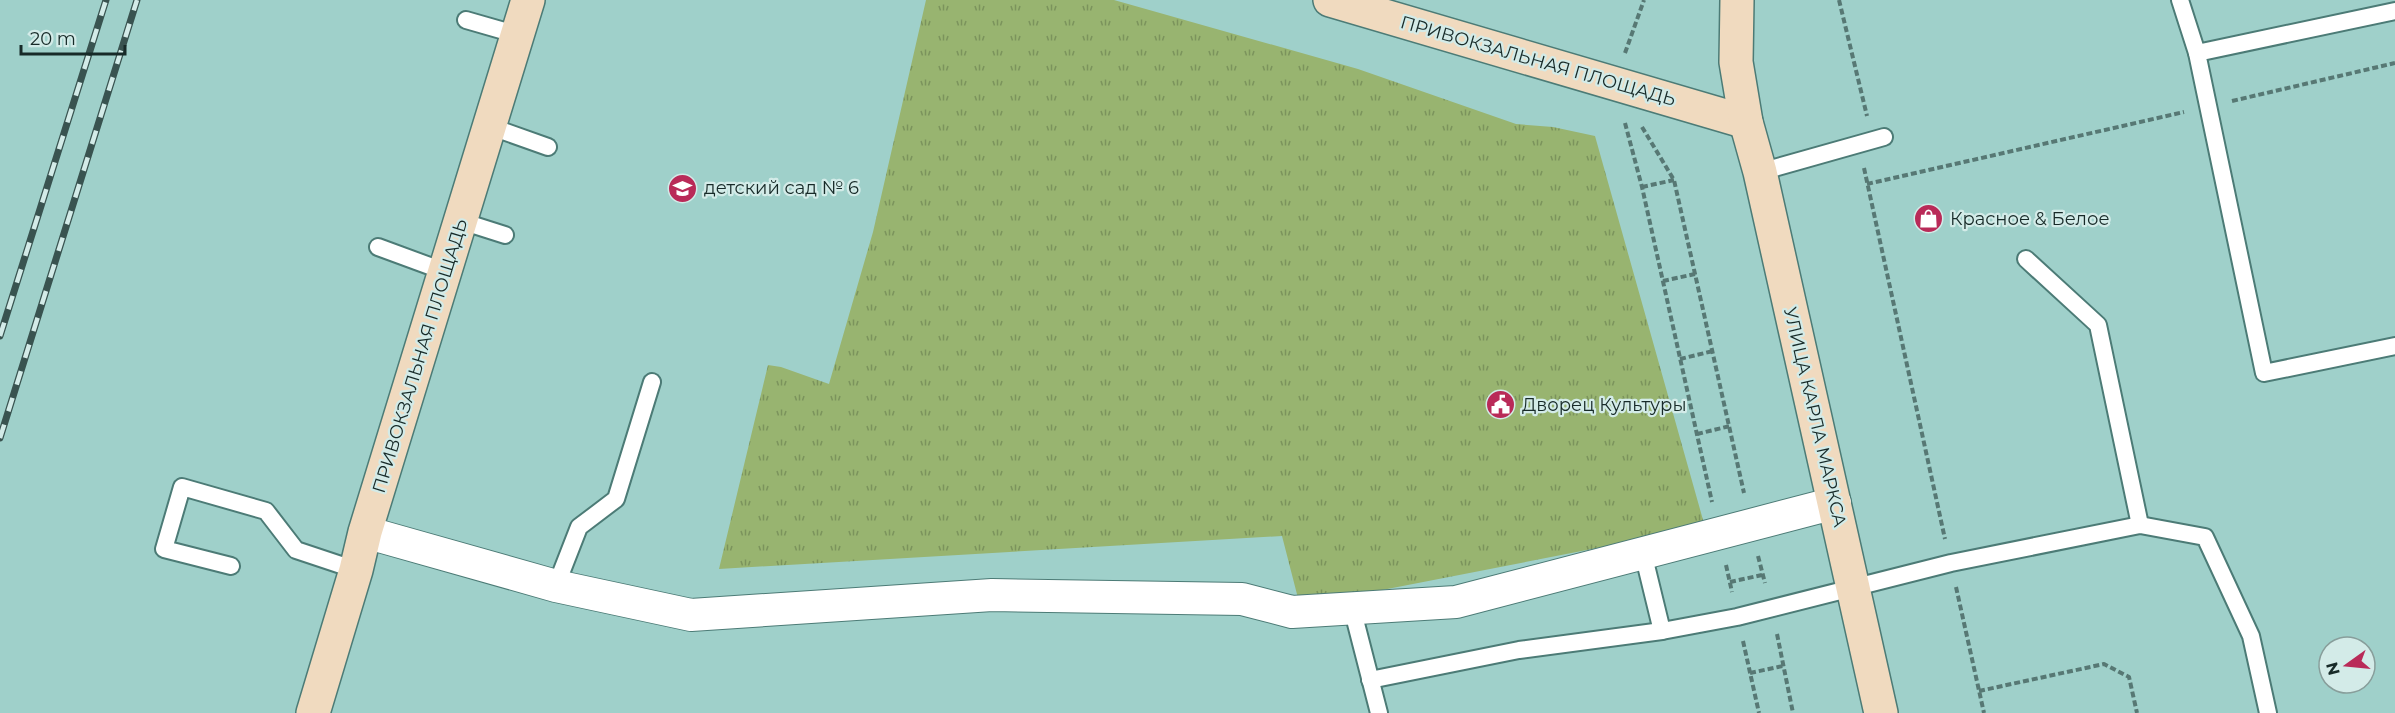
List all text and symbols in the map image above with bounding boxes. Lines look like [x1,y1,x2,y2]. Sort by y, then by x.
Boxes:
street label: ПРИВОКЗАЛЬНАЯ ПЛОЩАДЬ [1398,11,1678,111]
scale bar [21,18,124,56]
text: 20 m [30,28,76,50]
school or university icon: детский сад № 6 [667,172,699,204]
place label: детский сад № 6 [704,177,859,199]
shop icon: Красное & Белое [1913,203,1945,235]
place label: Красное & Белое [1950,208,2110,230]
street label: ПРИВОКЗАЛЬНАЯ ПЛОЩАДЬ [368,216,472,496]
street label: УЛИЦА КАРЛА МАРКСА [1779,305,1851,530]
public building icon: Дворец Культуры [1485,389,1517,421]
place label: Дворец Культуры [1522,394,1687,416]
north arrow [2317,635,2377,695]
text: N [2322,660,2344,677]

